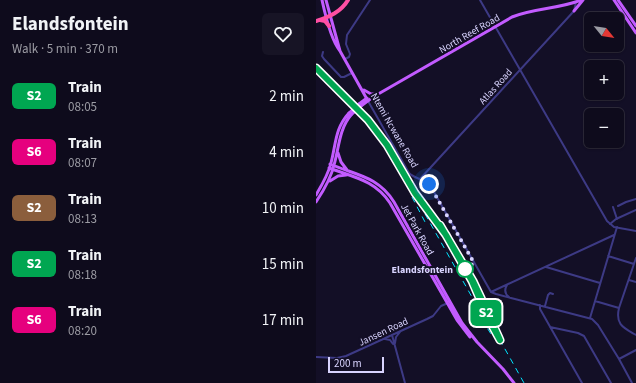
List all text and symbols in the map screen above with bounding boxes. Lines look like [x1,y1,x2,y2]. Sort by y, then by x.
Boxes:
text: Elandsfontein [12,11,129,38]
street label: North Reef Road [437,11,502,57]
north arrow [584,12,624,52]
map controls [584,12,624,148]
button: heart [262,13,304,55]
text: Walk · 5 min · 370 m [12,40,118,58]
button: + [584,60,624,100]
street label: Atlas Road [476,66,516,108]
text: Train [68,77,102,98]
text: S2 [26,86,42,106]
text: 2 min [269,86,304,107]
street label: Ntemi Ncwane Road [367,90,421,171]
text: 08:05 [68,98,97,116]
button: − [584,108,624,148]
text: Train [68,133,102,154]
text: S6 [26,142,42,162]
text: 4 min [269,142,304,163]
text: 08:07 [68,154,97,172]
your location [419,174,439,194]
text: Train [68,189,102,210]
text: S2 [26,198,42,218]
text: 10 min [262,198,304,219]
street label: Jet Park Road [397,201,437,258]
text: 08:13 [68,210,97,228]
text: Train [68,245,102,266]
text: S2 [26,254,42,274]
text: 15 min [262,254,304,275]
marker: Elandsfontein [456,260,474,278]
place label: Elandsfontein [392,263,453,277]
text: 08:18 [68,266,97,284]
line badge: S2 [468,300,504,326]
text: Train [68,301,102,322]
text: S2 [478,303,494,323]
text: S6 [26,310,42,330]
text: 17 min [262,310,304,331]
street label: Jansen Road [356,314,411,350]
text: 08:20 [68,322,97,340]
scale bar [328,355,384,374]
text: 200 m [334,356,362,371]

